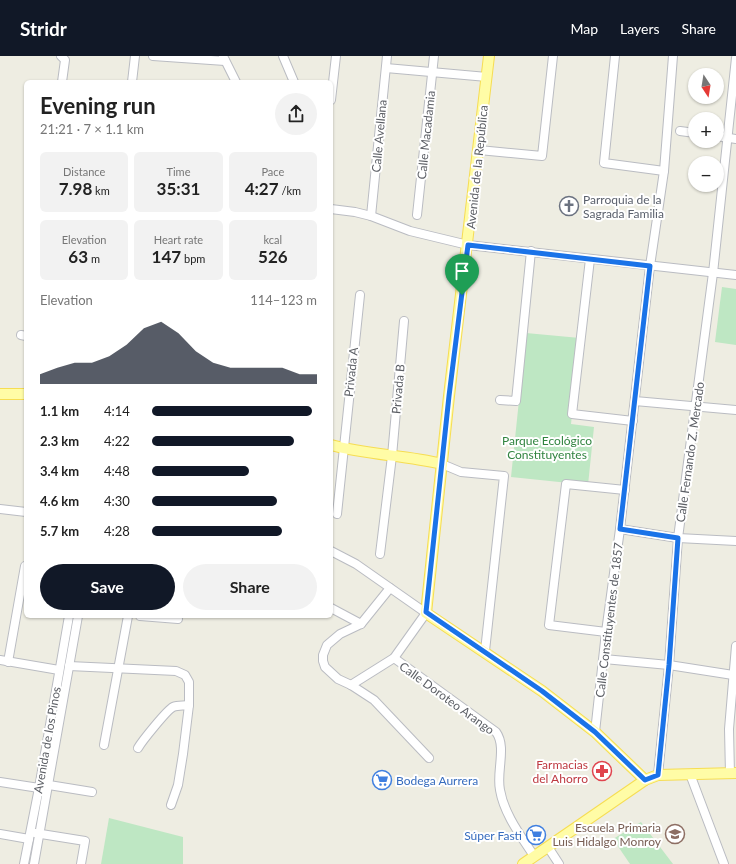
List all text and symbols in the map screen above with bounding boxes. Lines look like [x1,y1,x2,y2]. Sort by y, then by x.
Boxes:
text: Stridr [20,17,67,40]
text: Map [570,20,598,37]
text: Layers [620,20,660,37]
text: Share [682,20,716,37]
north arrow [688,68,724,104]
map controls [688,68,724,192]
street label: Calle Macadamia [414,90,438,180]
text: Evening run [40,92,156,119]
button: share [275,93,317,135]
street label: Calle Avellana [368,99,390,173]
street label: Avenida de la República [463,104,491,230]
button: + [688,112,724,148]
text: 21:21 · 7 × 1.1 km [40,121,144,137]
button: − [688,156,724,192]
text: Distance [63,165,105,178]
text: Time [167,165,190,178]
text: Pace [261,165,284,178]
text: 7.98 [59,178,92,199]
text: 35:31 [157,178,200,199]
text: 4:27 [245,178,279,199]
text: km [92,184,110,197]
text: /km [279,184,301,197]
place label: Parroquia de la Sagrada Familia [583,192,664,221]
church icon: Parroquia de la Sagrada Familia [558,195,580,217]
text: Elevation [62,233,107,246]
text: Heart rate [154,233,203,246]
text: kcal [264,233,282,246]
text: 63 [68,246,88,267]
text: 147 [152,246,181,267]
text: 526 [258,246,288,267]
text: m [88,252,100,265]
text: bpm [181,252,205,265]
pin [445,254,479,295]
icon: arrive [451,260,473,282]
text: Elevation [40,292,93,308]
text: 114–123 m [250,292,317,308]
street label: Privada A [341,346,361,398]
street label: Privada B [388,363,408,415]
street label: Calle Fernando Z. Mercado [673,381,707,523]
text: 1.1 km [40,403,79,419]
text: 4:14 [104,403,130,419]
text: 2.3 km [40,433,79,449]
text: 4:22 [104,433,130,449]
park label: Parque Ecológico Constituyentes [502,433,592,462]
text: 3.4 km [40,463,79,479]
text: 4:48 [104,463,130,479]
text: 4.6 km [40,493,79,509]
text: 4:30 [104,493,130,509]
text: 5.7 km [40,523,79,539]
text: 4:28 [104,523,130,539]
street label: Calle Constituyentes de 1857 [592,542,626,698]
button: Save [40,564,175,610]
button: Share [183,564,317,610]
street label: Calle Doroteo Arango [397,658,498,738]
street label: Avenida de los Pinos [30,685,64,795]
place label: Farmacias del Ahorro [533,757,588,786]
pharmacy icon: Farmacias del Ahorro [591,760,613,782]
supermarket icon: Bodega Aurrera [371,769,393,791]
place label: Bodega Aurrera [396,773,478,788]
place label: Escuela Primaria Luis Hidalgo Monroy [552,820,662,849]
school or university icon: Escuela Primaria Luis Hidalgo Monroy [664,823,686,845]
supermarket icon: Súper Fasti [525,824,547,846]
place label: Súper Fasti [464,828,522,843]

